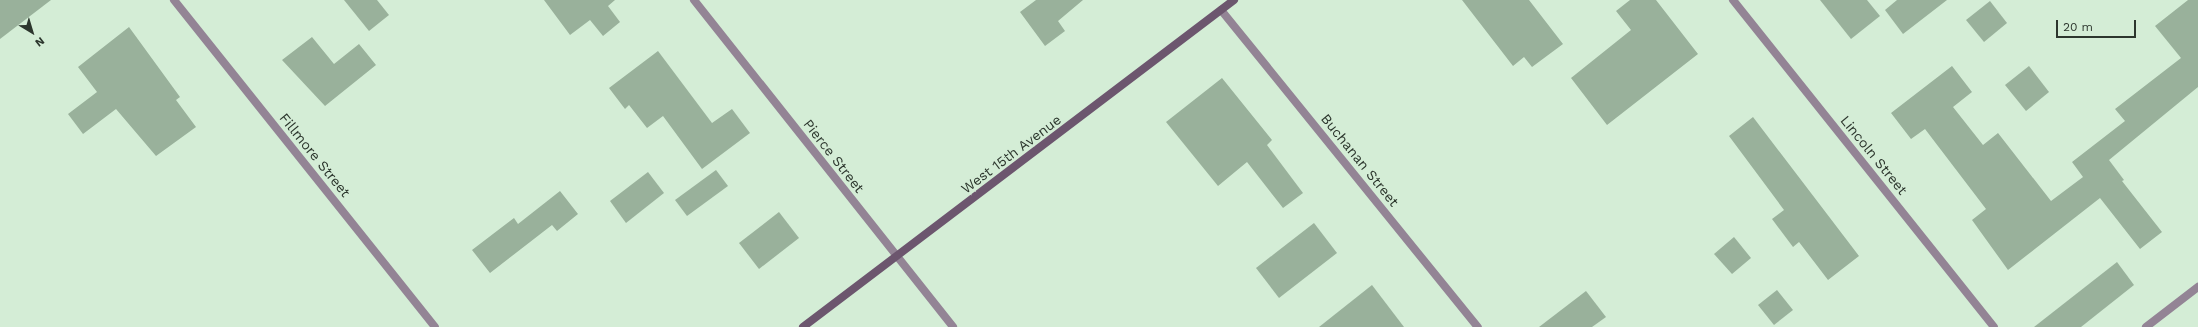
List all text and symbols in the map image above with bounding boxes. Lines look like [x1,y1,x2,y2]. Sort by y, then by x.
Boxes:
north arrow [12,12,52,52]
scale bar [2058,12,2138,38]
text: 20 m [2063,20,2093,34]
text: N [32,34,47,49]
street label: Fillmore Street [276,110,354,200]
street label: Buchanan Street [1317,110,1403,210]
street label: West 15th Avenue [957,111,1065,197]
street label: Lincoln Street [1837,112,1911,198]
street label: Pierce Street [800,116,868,196]

